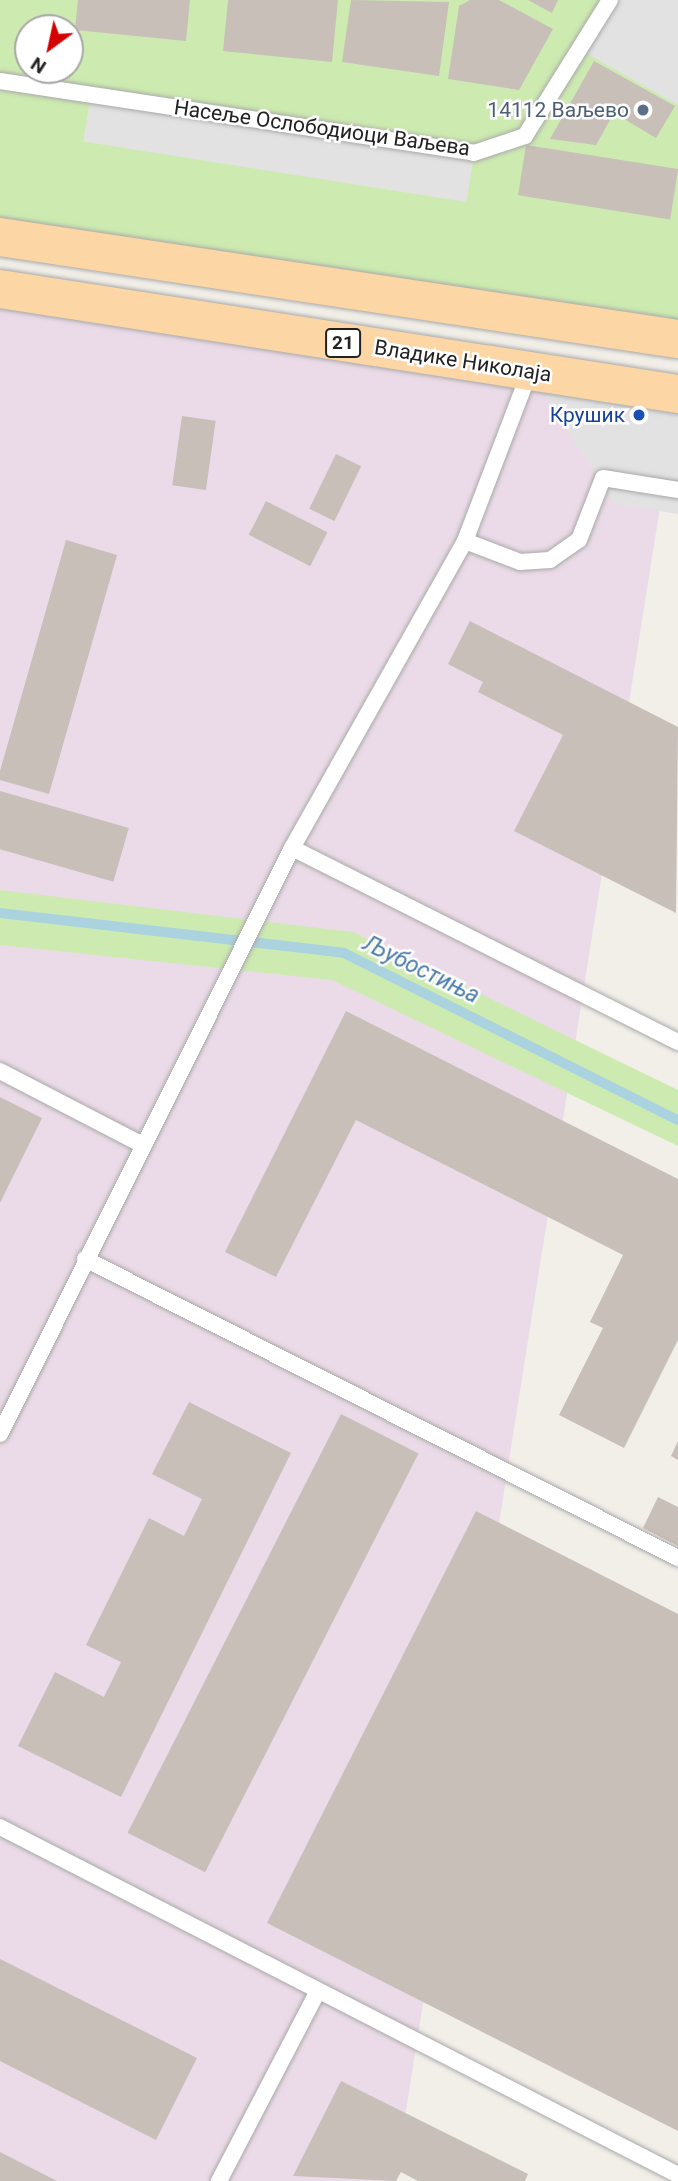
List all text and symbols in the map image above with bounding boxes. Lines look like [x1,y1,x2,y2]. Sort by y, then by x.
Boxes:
north arrow [14,14,84,84]
text: N [26,52,50,79]
street label: Насеље Ослободиоци Ваљева [172,95,472,161]
place label: 14112 Ваљево [487,97,629,123]
marker: 14112 Ваљево [635,102,651,118]
road number: 21 [324,328,362,358]
street label: Владике Николаја [373,335,553,387]
place label: Крушик [550,402,625,428]
marker: Крушик [631,407,647,423]
water label: Љубостиња [358,930,484,1010]

